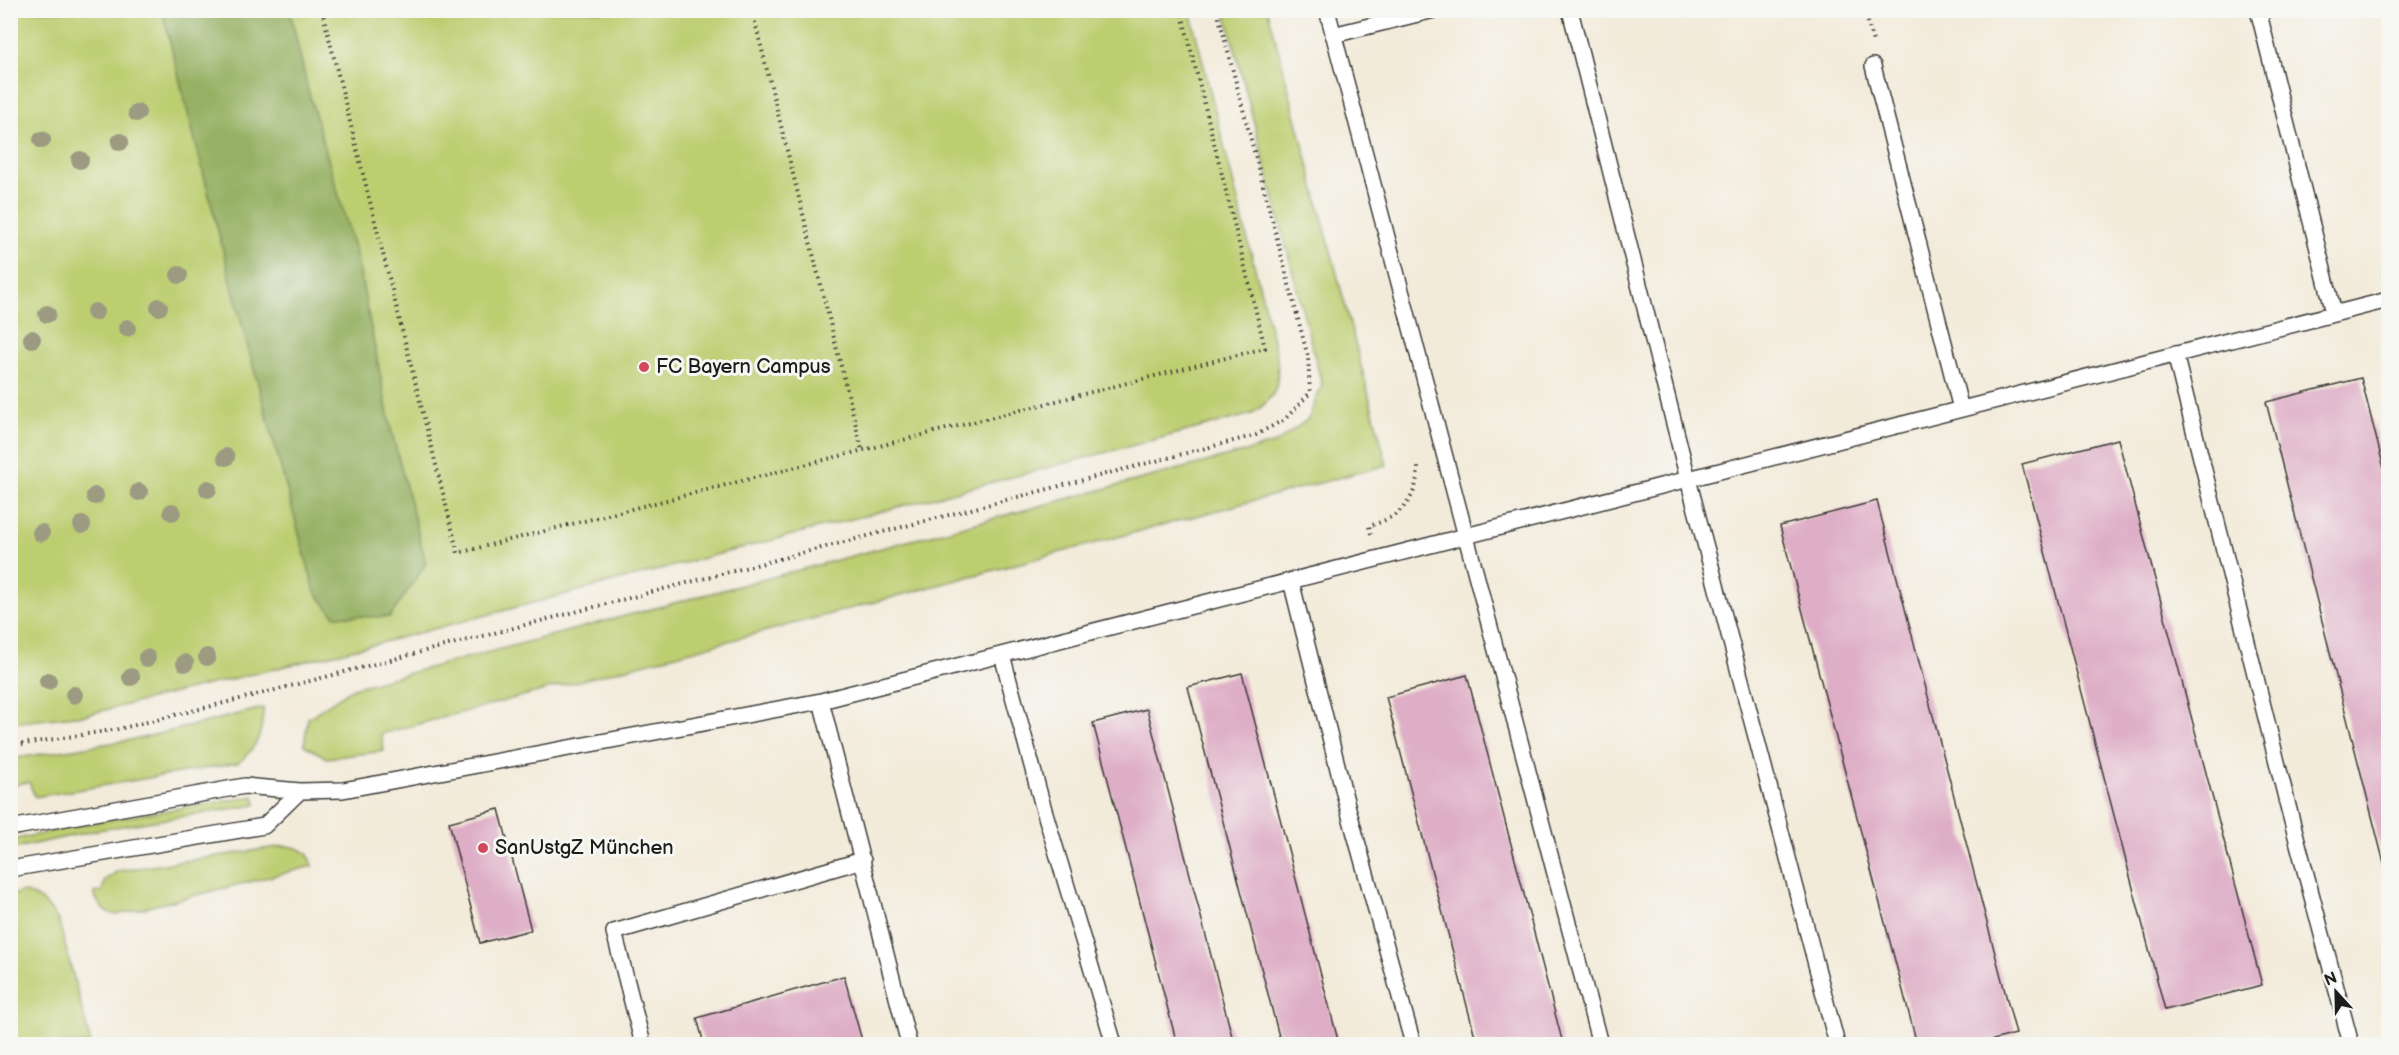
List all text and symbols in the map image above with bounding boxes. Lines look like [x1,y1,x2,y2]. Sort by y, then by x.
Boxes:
place label: FC Bayern Campus [656,355,831,379]
marker: FC Bayern Campus [637,360,651,374]
place label: SanUstgZ München [495,836,674,860]
marker: SanUstgZ München [476,841,490,855]
north arrow [2306,962,2366,1022]
text: N [2322,968,2340,991]

